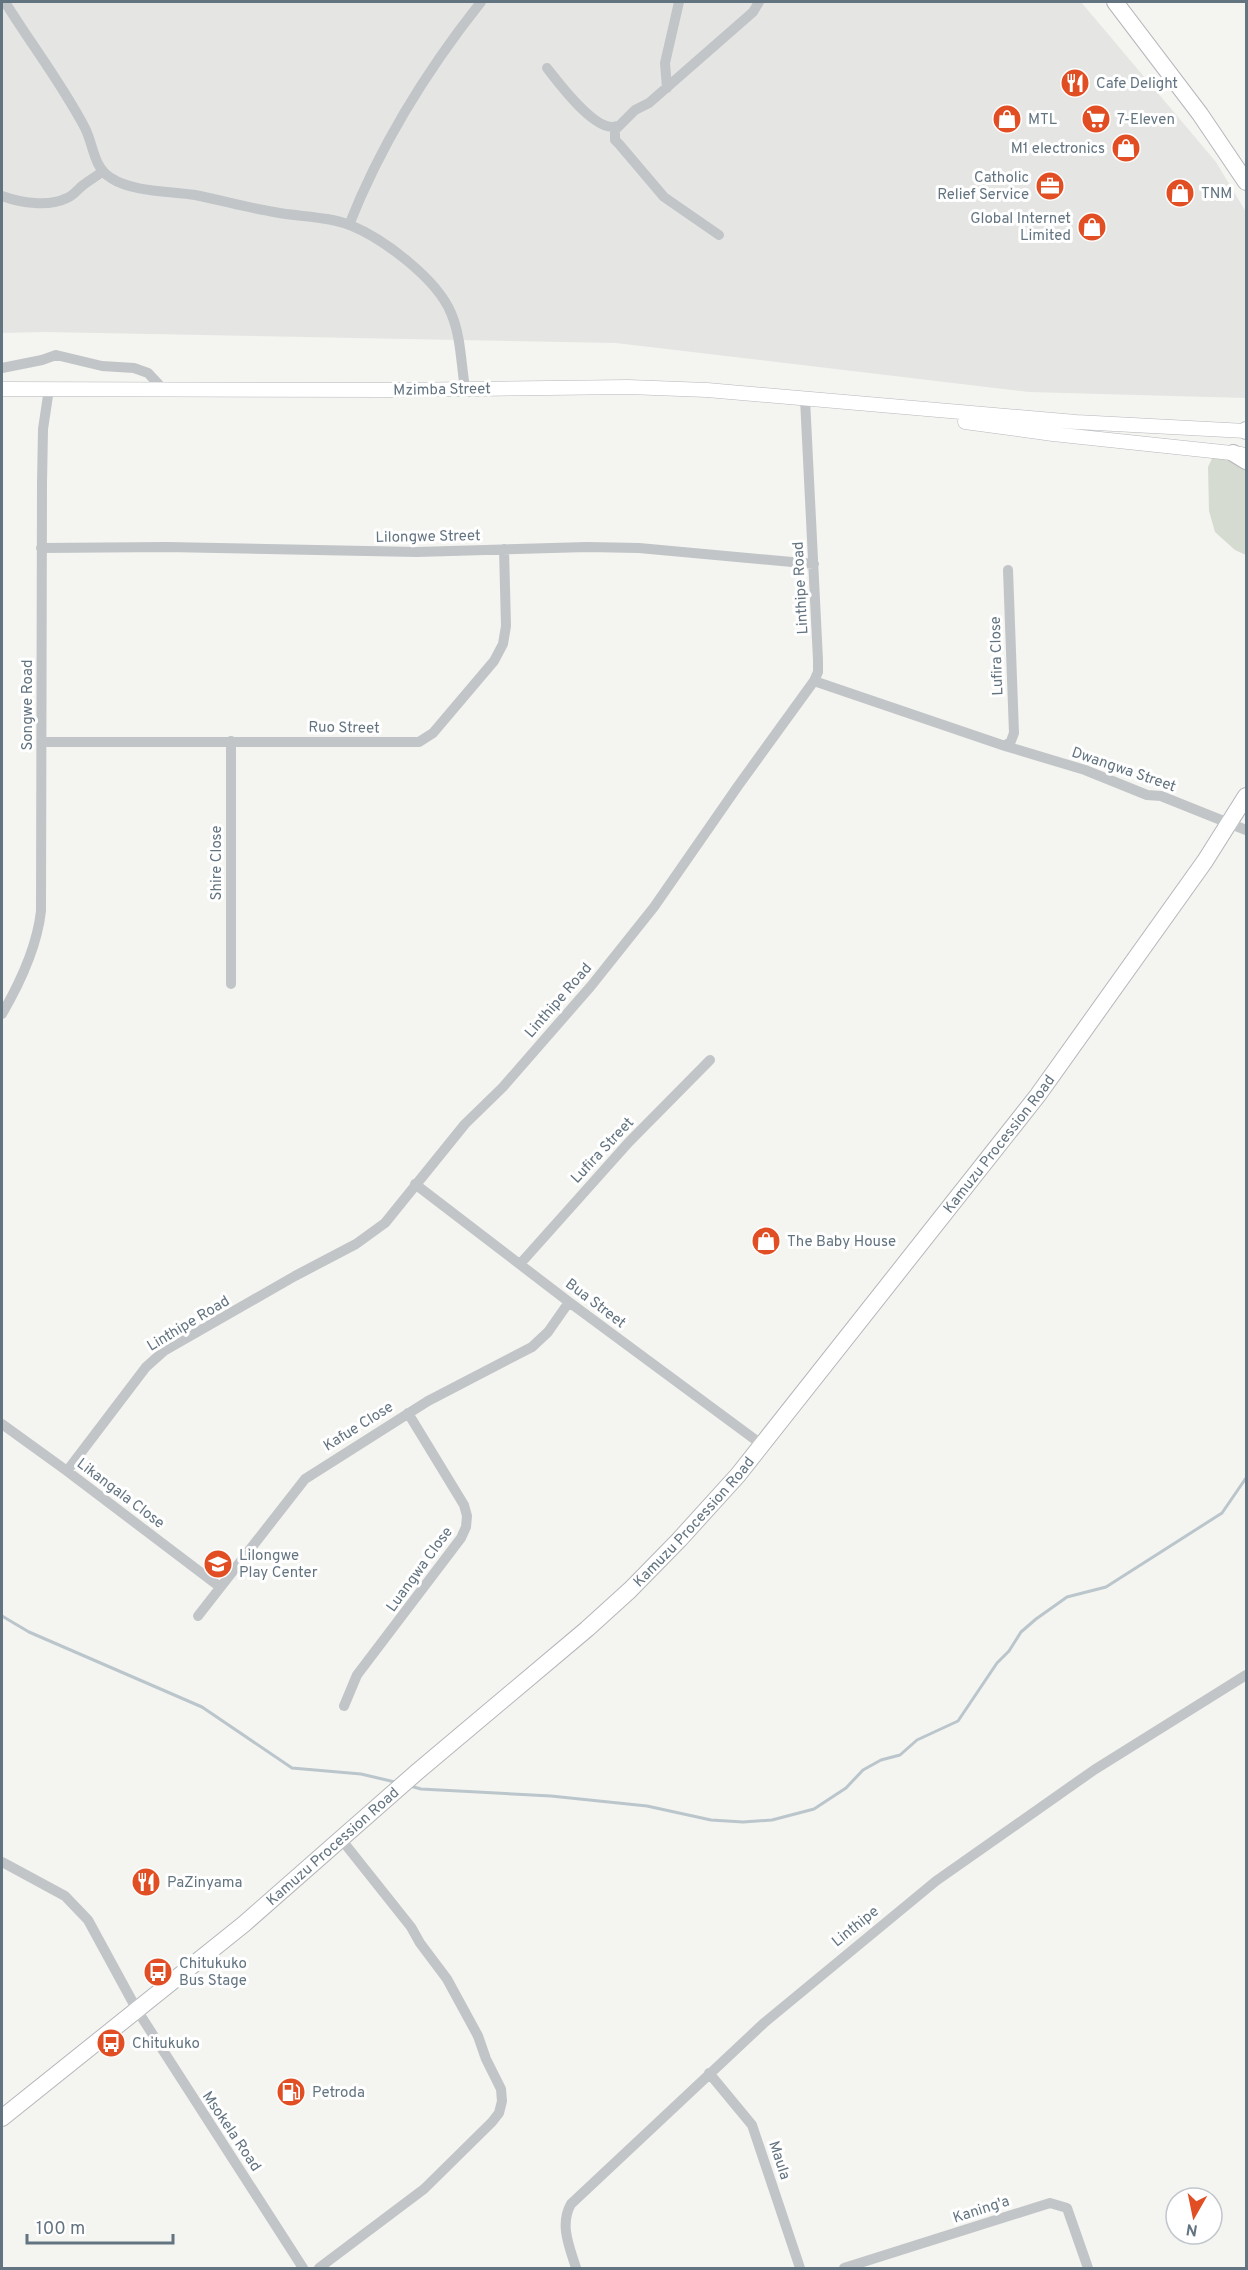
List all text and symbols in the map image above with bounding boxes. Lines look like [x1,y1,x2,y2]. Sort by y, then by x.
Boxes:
restaurant icon: Cafe Delight [1059,67,1091,99]
place label: Cafe Delight [1096,75,1178,94]
shop icon: MTL [991,103,1023,135]
supermarket icon: 7-Eleven [1080,103,1112,135]
place label: MTL [1028,111,1057,130]
place label: 7-Eleven [1117,111,1175,130]
shop icon: M1 electronics [1110,132,1142,164]
place label: M1 electronics [1011,140,1105,159]
place label: Catholic Relief Service [937,169,1029,205]
office icon: Catholic Relief Service [1034,170,1066,202]
shop icon: TNM [1164,177,1196,209]
place label: TNM [1201,185,1232,204]
place label: Global Internet Limited [970,210,1071,246]
shop icon: Global Internet Limited [1076,211,1108,243]
street label: Mzimba Street [393,380,491,401]
street label: Lilongwe Street [375,527,481,548]
street label: Linthipe Road [790,541,813,635]
street label: Lufira Close [987,616,1008,696]
street label: Songwe Road [19,659,38,751]
street label: Ruo Street [308,718,380,739]
street label: Dwangwa Street [1069,744,1178,797]
street label: Shire Close [208,825,227,901]
street label: Linthipe Road [521,960,597,1042]
street label: Kamuzu Procession Road [940,1072,1060,1218]
street label: Lufira Street [568,1114,639,1188]
shop icon: The Baby House [750,1225,782,1257]
place label: The Baby House [787,1233,896,1252]
street label: Bua Street [561,1275,629,1333]
street label: Linthipe Road [144,1292,234,1356]
street label: Kafue Close [320,1398,397,1456]
street label: Kamuzu Procession Road [630,1454,760,1592]
street label: Likangala Close [72,1455,168,1533]
street label: Luangwa Close [383,1523,458,1616]
place label: Lilongwe Play Center [239,1547,318,1583]
school or university icon: Lilongwe Play Center [202,1548,234,1580]
street label: Kamuzu Procession Road [263,1784,404,1911]
restaurant icon: PaZinyama [130,1866,162,1898]
place label: PaZinyama [167,1874,242,1893]
street label: Linthipe [829,1903,883,1952]
place label: Chitukuko Bus Stage [179,1955,247,1991]
bus stop icon: Chitukuko Bus Stage [142,1956,174,1988]
bus stop icon: Chitukuko [95,2027,127,2059]
place label: Chitukuko [132,2035,200,2054]
fuel station icon: Petroda [275,2076,307,2108]
place label: Petroda [312,2084,365,2103]
street label: Msokela Road [197,2088,265,2176]
street label: Maula [763,2139,794,2182]
north arrow [1164,2186,1224,2246]
street label: Kaning'a [951,2192,1012,2228]
scale bar [27,2207,172,2245]
text: 100 m [36,2218,85,2241]
text: N [1185,2218,1199,2240]

